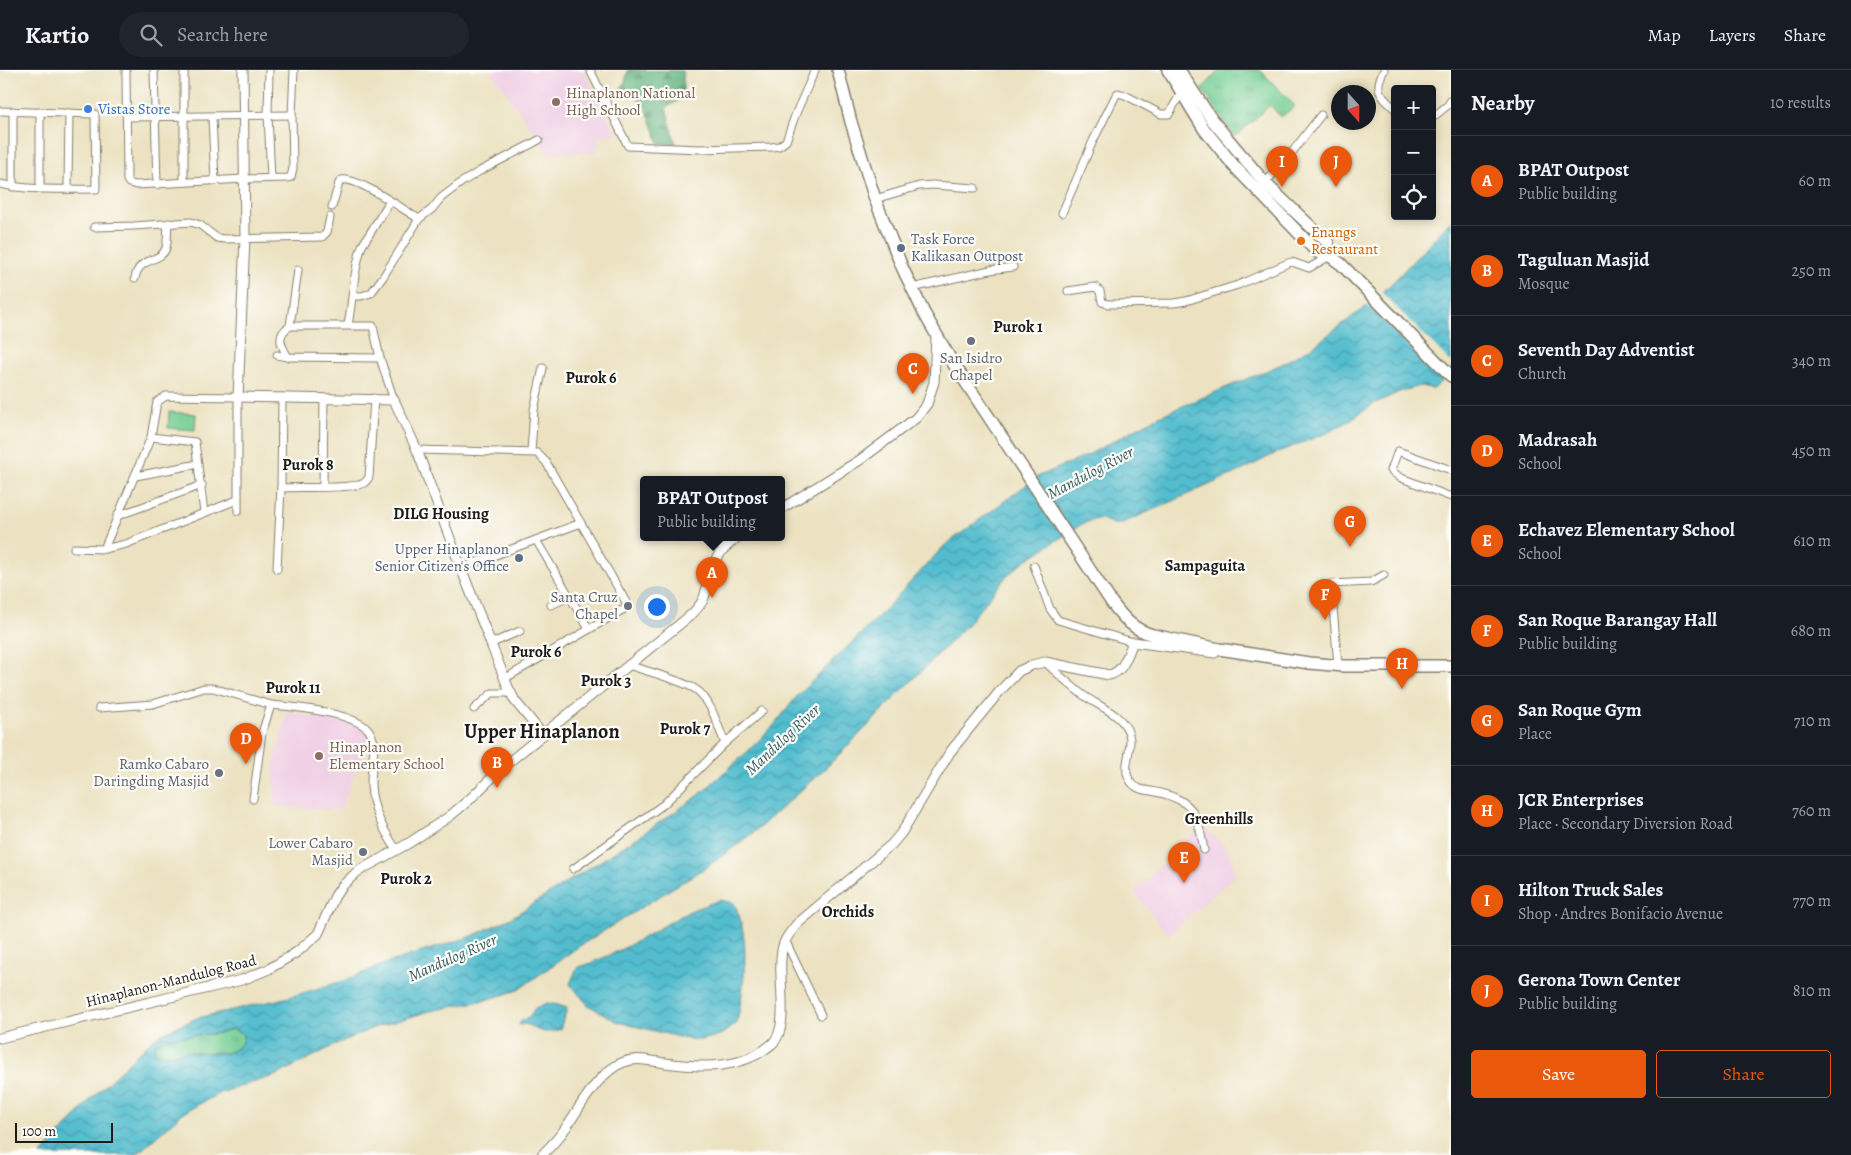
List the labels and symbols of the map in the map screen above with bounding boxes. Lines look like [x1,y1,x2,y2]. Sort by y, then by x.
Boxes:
place label: Hinaplanon National High School [566,83,695,120]
north arrow [1331,85,1376,130]
marker: Hinaplanon National High School [550,96,562,108]
place label: Vistas Store [97,99,171,119]
marker: Vistas Store [82,103,94,115]
pin: I [1266,146,1298,187]
pin: J [1320,146,1352,187]
place label: Enangs Restaurant [1311,222,1378,259]
place label: Task Force Kalikasan Outpost [911,229,1023,266]
marker: Enangs Restaurant [1295,235,1307,247]
marker: Task Force Kalikasan Outpost [895,242,907,254]
district label: Purok 1 [993,316,1043,338]
marker: San Isidro Chapel [965,335,977,347]
place label: San Isidro Chapel [940,348,1002,385]
pin: C [897,353,929,394]
district label: Purok 6 [565,367,617,389]
water label: Mandulog River [1043,441,1138,505]
district label: Purok 8 [282,454,334,476]
district label: DILG Housing [393,503,490,525]
pin: G [1334,506,1366,547]
place label: Upper Hinaplanon Senior Citizen's Office [375,539,509,576]
marker: Upper Hinaplanon Senior Citizen's Office [513,552,525,564]
district label: Sampaguita [1165,555,1245,577]
pin: A [696,557,728,598]
pin: F [1309,579,1341,620]
place label: Santa Cruz Chapel [550,587,618,624]
your location [644,594,670,620]
marker: Santa Cruz Chapel [622,600,634,612]
district label: Purok 6 [510,641,562,663]
pin: H [1386,648,1418,689]
district label: Purok 3 [581,670,631,692]
district label: Purok 11 [265,677,321,699]
water label: Mandulog River [741,699,825,780]
district label: Upper Hinaplanon [464,718,620,745]
district label: Purok 7 [660,718,710,740]
pin: D [230,723,262,764]
place label: Hinaplanon Elementary School [329,737,444,774]
pin: B [481,747,513,788]
marker: Hinaplanon Elementary School [313,750,325,762]
place label: Ramko Cabaro Daringding Masjid [93,754,210,791]
marker: Ramko Cabaro Daringding Masjid [213,767,225,779]
district label: Greenhills [1185,808,1253,830]
place label: Lower Cabaro Masjid [268,833,354,870]
pin: E [1168,842,1200,883]
marker: Lower Cabaro Masjid [357,846,369,858]
district label: Purok 2 [380,868,432,890]
district label: Orchids [822,901,874,923]
water label: Mandulog River [405,928,501,987]
street label: Hinaplanon-Mandulog Road [84,950,259,1012]
scale bar [15,1120,112,1143]

